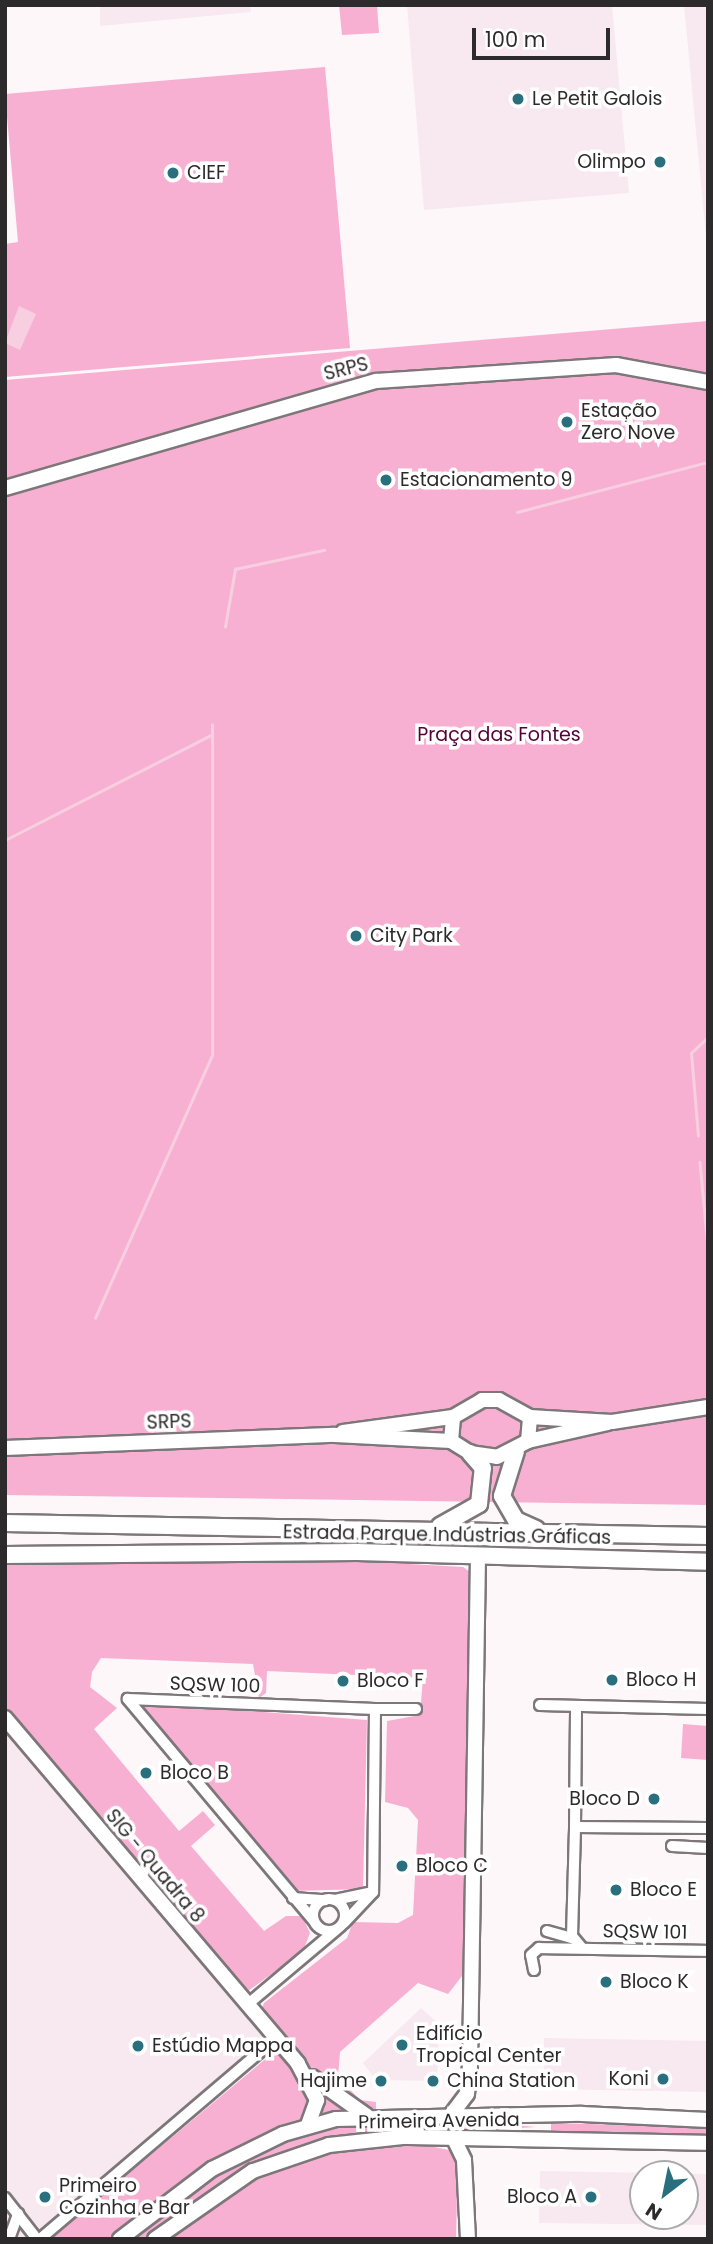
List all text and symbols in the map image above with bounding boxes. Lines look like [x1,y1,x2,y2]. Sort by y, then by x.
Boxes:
scale bar [475,14,613,58]
text: 100 m [485,25,545,54]
place label: Le Petit Galois [532,88,662,110]
marker: Le Petit Galois [510,91,526,107]
place label: Olimpo [577,151,646,173]
marker: Olimpo [652,154,668,170]
place label: CIEF [187,162,226,184]
marker: CIEF [165,165,181,181]
street label: SRPS [321,353,371,385]
place label: Estação Zero Nove [581,400,675,444]
marker: Estação Zero Nove [559,414,575,430]
place label: Estacionamento 9 [400,469,572,491]
marker: Estacionamento 9 [378,472,394,488]
park label: Praça das Fontes [417,724,581,746]
place label: City Park [370,925,453,947]
marker: City Park [348,928,364,944]
street label: SRPS [146,1410,192,1434]
street label: Estrada Parque Indústrias Gráficas [283,1521,611,1549]
place label: Bloco H [626,1669,696,1691]
place label: Bloco F [357,1670,424,1692]
street label: SQSW 100 [169,1672,261,1698]
marker: Bloco H [604,1672,620,1688]
marker: Bloco F [335,1673,351,1689]
place label: Bloco B [160,1762,229,1784]
marker: Bloco B [138,1765,154,1781]
place label: Bloco D [569,1788,640,1810]
marker: Bloco D [646,1791,662,1807]
street label: SIG - Quadra 8 [101,1805,209,1927]
place label: Bloco C [416,1855,488,1877]
marker: Bloco C [394,1858,410,1874]
place label: Bloco E [630,1879,697,1901]
marker: Bloco E [608,1882,624,1898]
street label: SQSW 101 [602,1920,688,1944]
place label: Bloco K [620,1971,689,1993]
marker: Bloco K [598,1974,614,1990]
place label: Edifício Tropical Center [416,2023,562,2067]
place label: Estúdio Mappa [152,2035,293,2057]
marker: Edifício Tropical Center [394,2037,410,2053]
marker: Estúdio Mappa [130,2038,146,2054]
place label: Koni [609,2068,649,2090]
place label: Hajime [300,2070,367,2092]
place label: China Station [447,2070,575,2092]
marker: Koni [655,2071,671,2087]
marker: Hajime [373,2073,389,2089]
marker: China Station [425,2073,441,2089]
street label: Primeira Avenida [358,2108,520,2134]
north arrow [629,2160,699,2230]
place label: Primeiro Cozinha e Bar [59,2175,190,2219]
place label: Bloco A [507,2186,577,2208]
marker: Primeiro Cozinha e Bar [37,2189,53,2205]
marker: Bloco A [583,2189,599,2205]
text: N [640,2196,667,2227]

